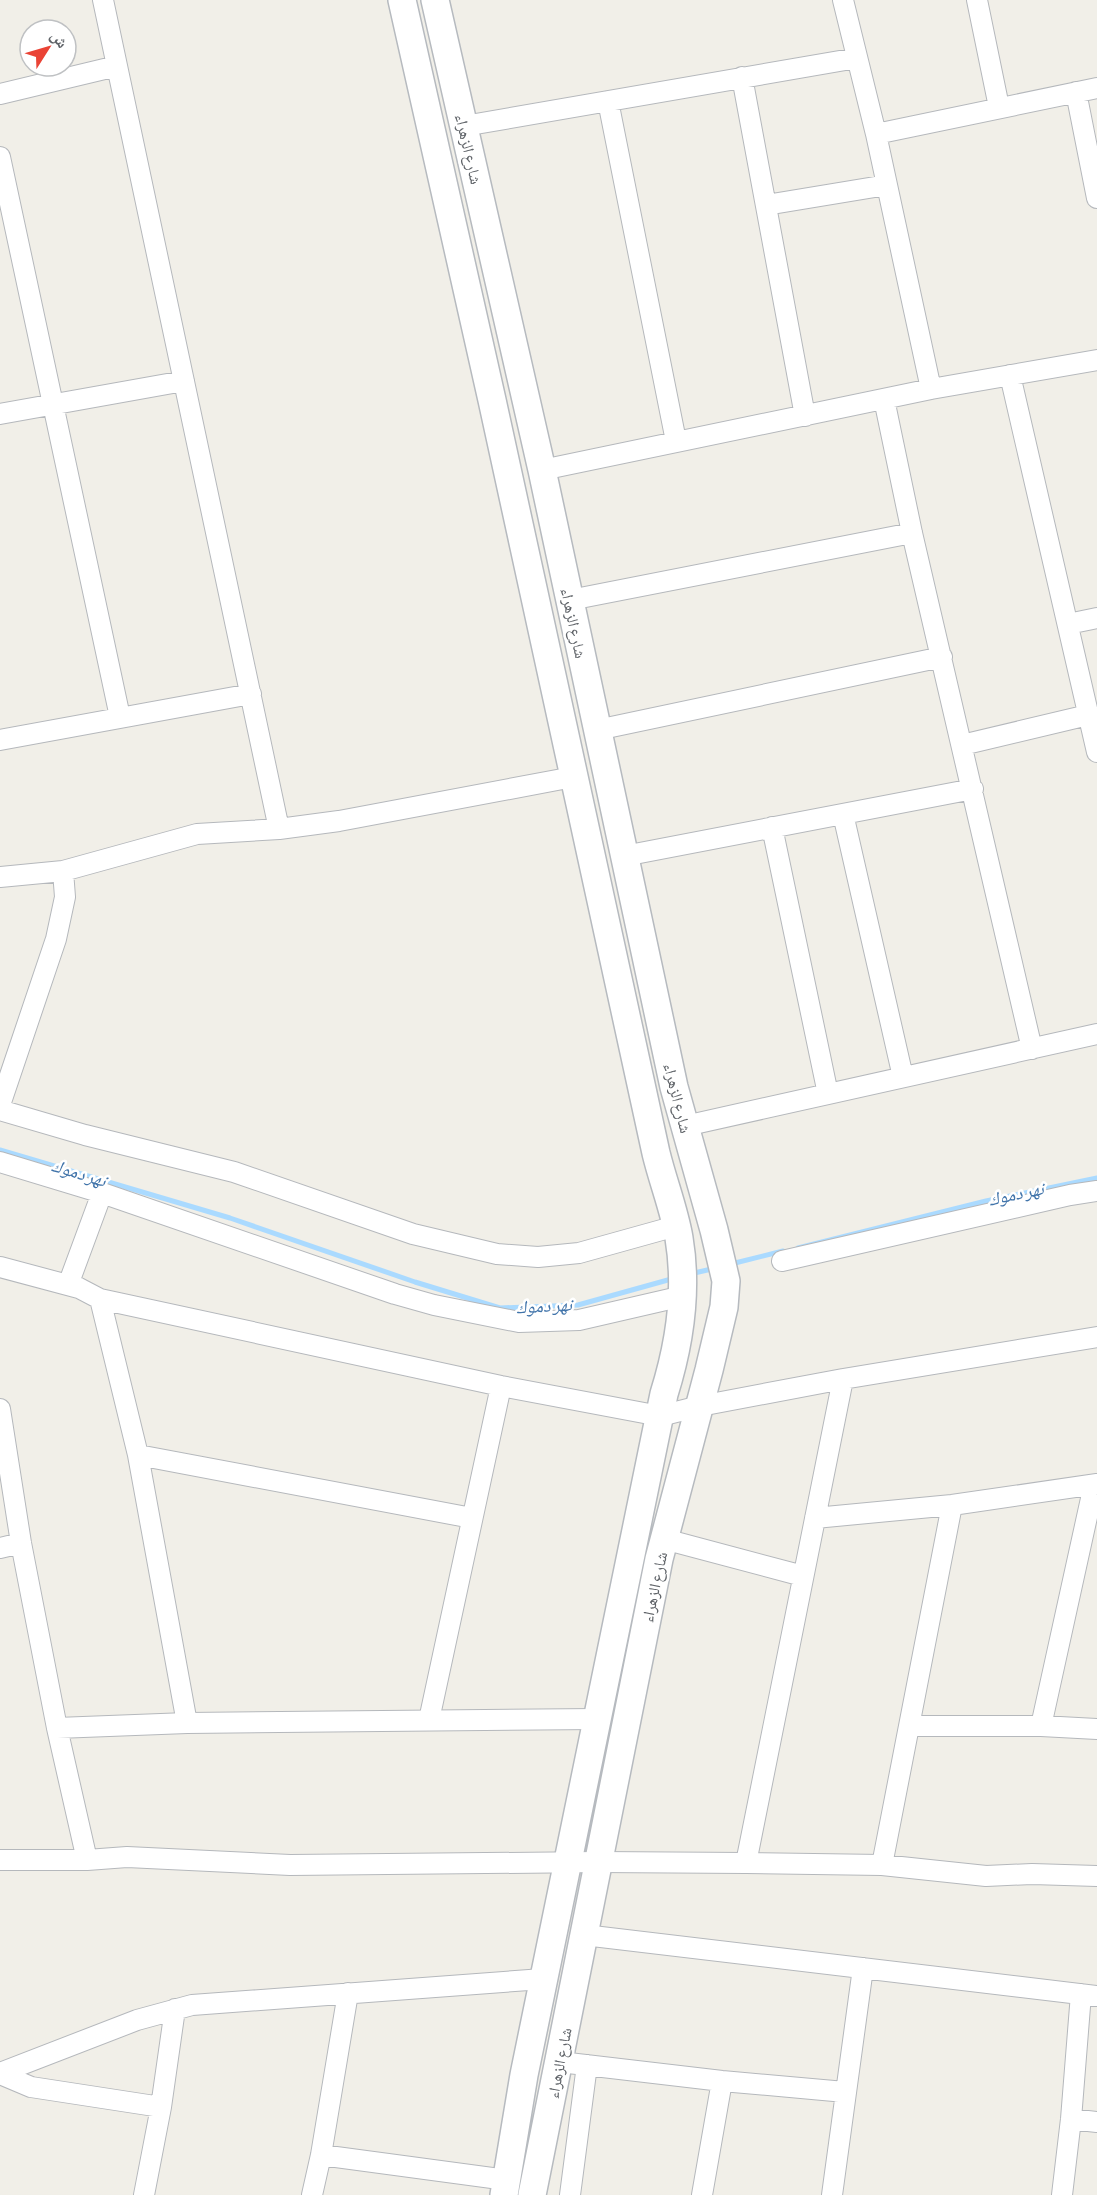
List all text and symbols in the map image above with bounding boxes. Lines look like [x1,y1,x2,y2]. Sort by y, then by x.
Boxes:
north arrow [18,18,78,78]
text: ش [47,27,72,52]
street label: شارع الزهراء [450,112,486,186]
street label: شارع الزهراء [556,586,590,660]
street label: شارع الزهراء [659,1061,695,1135]
water label: نهر دموك [49,1154,112,1192]
water label: نهر دموك [986,1177,1048,1210]
water label: نهر دموك [516,1293,576,1317]
street label: شارع الزهراء [638,1550,672,1624]
street label: شارع الزهراء [543,2026,577,2100]

